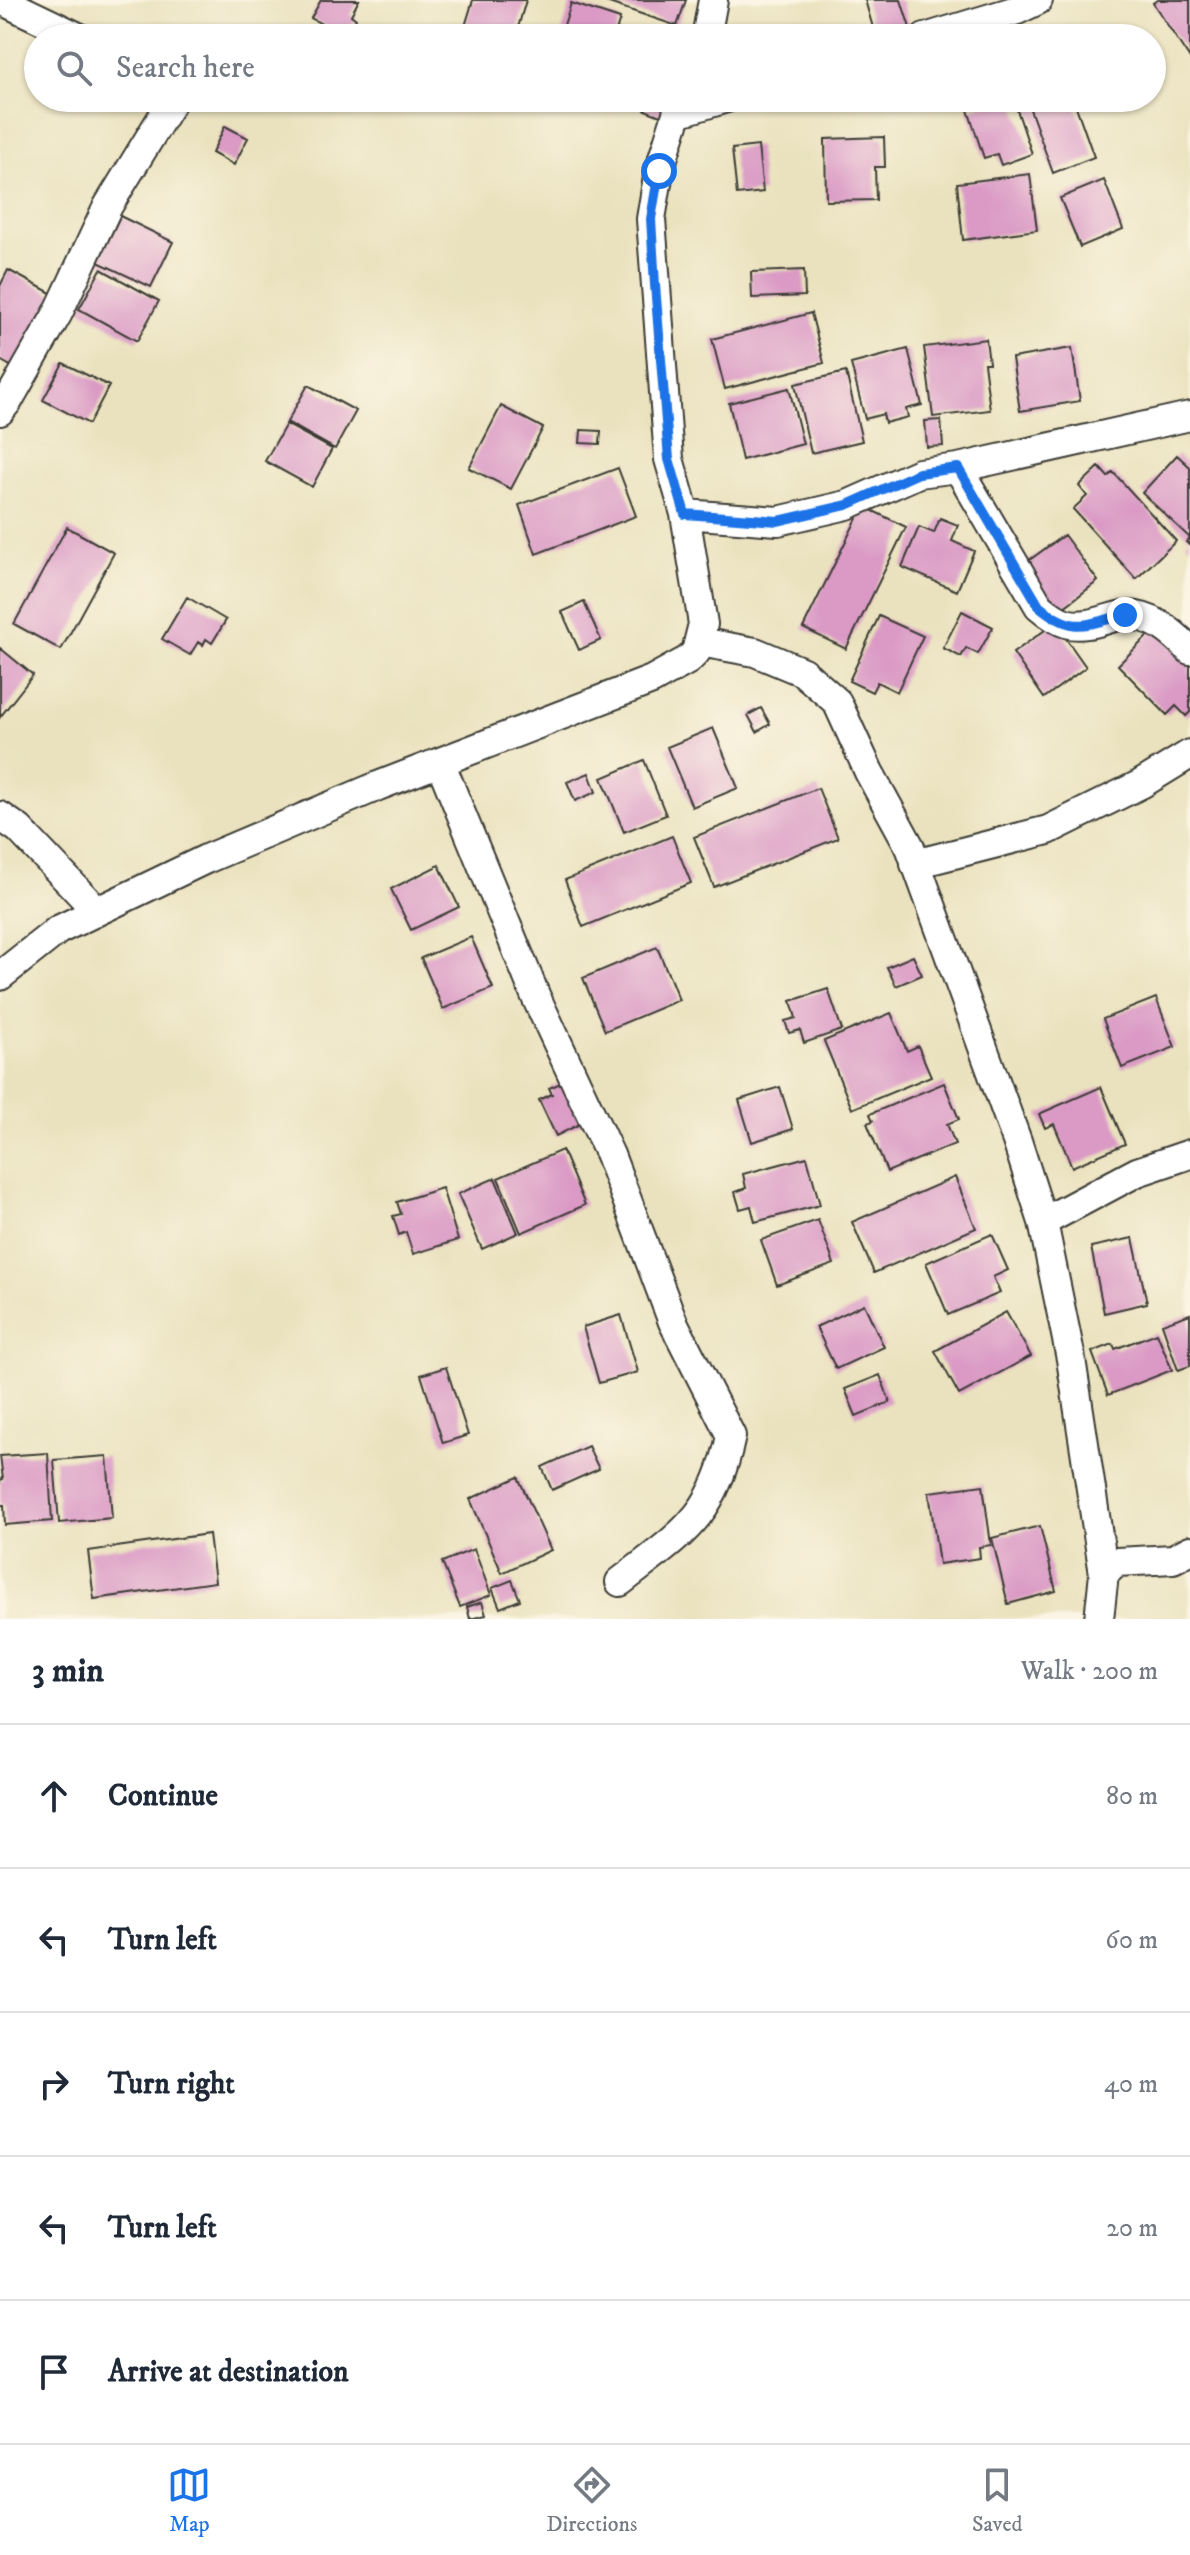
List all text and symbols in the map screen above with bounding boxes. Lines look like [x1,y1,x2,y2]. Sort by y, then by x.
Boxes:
search box [24,24,1166,112]
icon: search [52,46,96,90]
text: Search here [116,50,255,87]
route start [641,153,677,189]
route end [1107,597,1143,633]
text: 3 min [32,1650,104,1692]
text: Walk · 200 m [1021,1655,1158,1688]
icon: ahead [32,1774,76,1818]
text: Continue [108,1778,218,1815]
text: 80 m [1106,1780,1158,1813]
icon: left [32,1918,76,1962]
text: Turn left [108,1922,217,1959]
text: 60 m [1105,1924,1158,1957]
icon: right [32,2062,76,2106]
text: Turn right [108,2066,235,2103]
text: 40 m [1104,2068,1158,2101]
icon: left [32,2206,76,2250]
text: Turn left [108,2210,217,2247]
text: 20 m [1106,2212,1158,2245]
icon: arrive [32,2350,76,2394]
text: Arrive at destination [108,2354,349,2391]
tab: Map [167,2463,211,2538]
tab: Directions [546,2463,637,2538]
tab: Saved [972,2463,1023,2538]

